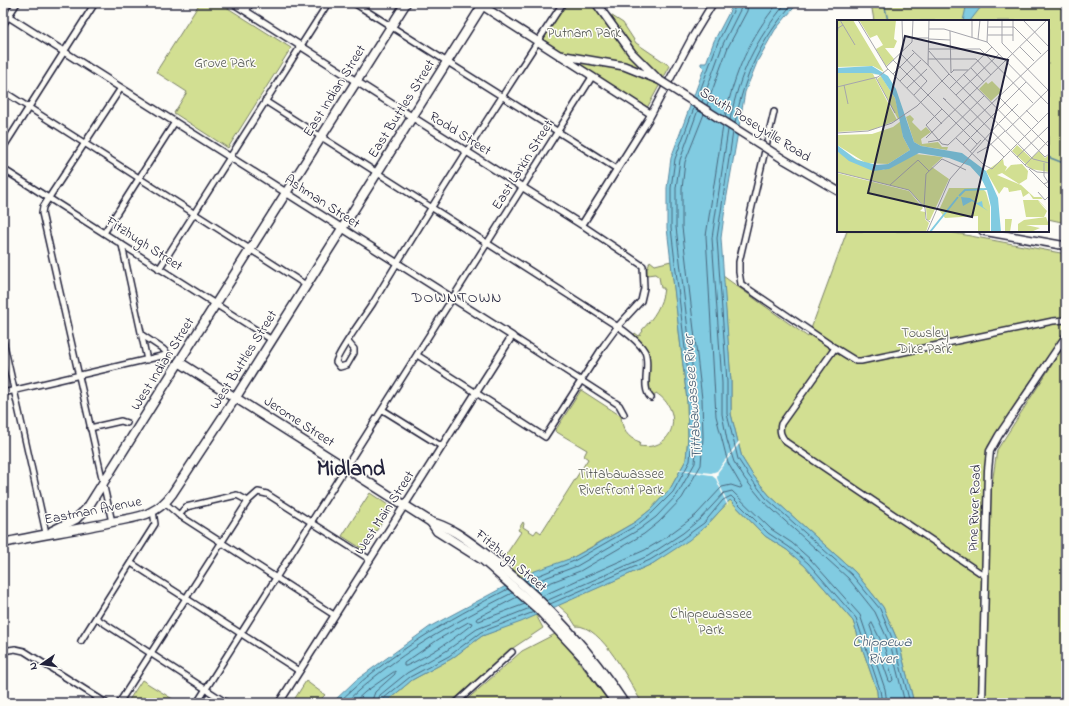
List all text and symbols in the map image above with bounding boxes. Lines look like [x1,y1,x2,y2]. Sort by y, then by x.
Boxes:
inset map [837,20,1049,232]
park label: Putnam Park [547,23,622,44]
street label: East Indian Street [298,41,372,141]
park label: Grove Park [194,53,257,74]
street label: East Buttles Street [363,55,441,162]
street label: South Poseyville Road [695,82,815,169]
street label: Rodd Street [425,107,495,161]
street label: East Larkin Street [487,116,559,214]
street label: Ashman Street [280,170,364,235]
street label: Fitzhugh Street [100,211,187,278]
district label: DOWNTOWN [411,287,502,309]
street label: West Buttles Street [205,306,283,414]
street label: West Indian Street [126,313,200,415]
park label: Towsley Dike Park [897,323,953,360]
water label: Tittabawassee River [678,332,708,460]
street label: Jerome Street [259,391,339,453]
district label: Midland [317,454,386,486]
park label: Tittabawassee Riverfront Park [578,464,665,501]
street label: Pine River Road [963,464,987,552]
street label: West Main Street [350,466,420,559]
street label: Eastman Avenue [43,491,144,531]
street label: Fitzhugh Street [469,524,552,598]
park label: Chippewassee Park [670,604,753,641]
water label: Chippewa River [852,631,912,670]
north arrow [22,644,62,684]
text: N [25,661,42,671]

